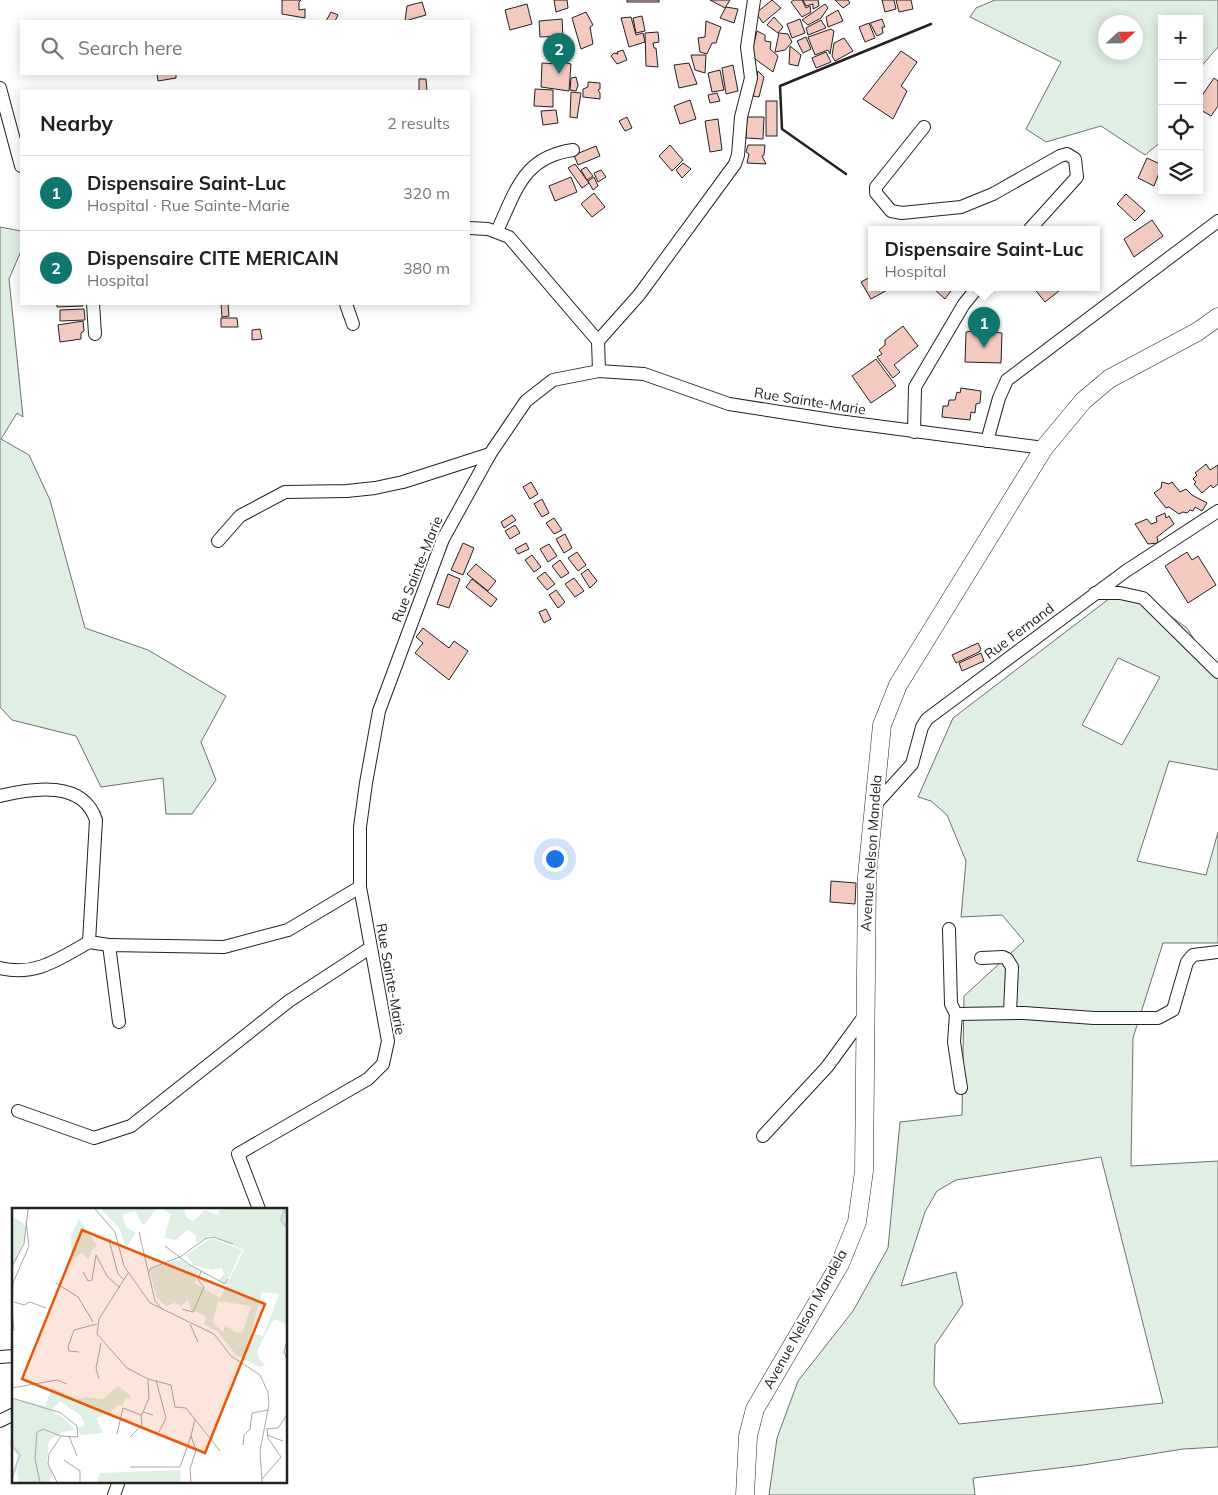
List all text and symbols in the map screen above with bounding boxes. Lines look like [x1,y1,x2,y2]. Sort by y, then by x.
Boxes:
north arrow [1098,15,1143,60]
map controls [1158,15,1203,195]
button: + [1158,15,1203,60]
search box [20,20,470,75]
pin: 2 [543,33,575,74]
icon: search [38,34,66,62]
text: Search here [78,36,182,60]
button: − [1158,60,1203,105]
button: locate [1158,105,1203,150]
text: Nearby [40,110,113,136]
text: 2 results [387,113,450,133]
button: layers [1158,150,1203,195]
text: Dispensaire Saint-Luc [87,171,286,195]
text: 1 [51,183,61,203]
text: 320 m [403,183,450,203]
text: Hospital · Rue Sainte-Marie [87,195,290,215]
popup [868,226,1100,291]
text: Dispensaire Saint-Luc [884,237,1084,261]
text: Dispensaire CITE MERICAIN [87,246,339,270]
text: 2 [51,258,61,278]
text: 380 m [403,258,450,278]
text: Hospital [884,261,946,281]
text: Hospital [87,270,149,290]
pin: 1 [968,307,1000,348]
street label: Rue Sainte-Marie [753,383,867,419]
street label: Rue Sainte-Marie [388,513,446,625]
street label: Rue Fernand [981,599,1057,663]
street label: Avenue Nelson Mandela [857,774,885,932]
your location [542,846,568,872]
street label: Rue Sainte-Marie [372,922,410,1036]
inset map [12,1208,288,1482]
street label: Avenue Nelson Mandela [759,1246,851,1392]

